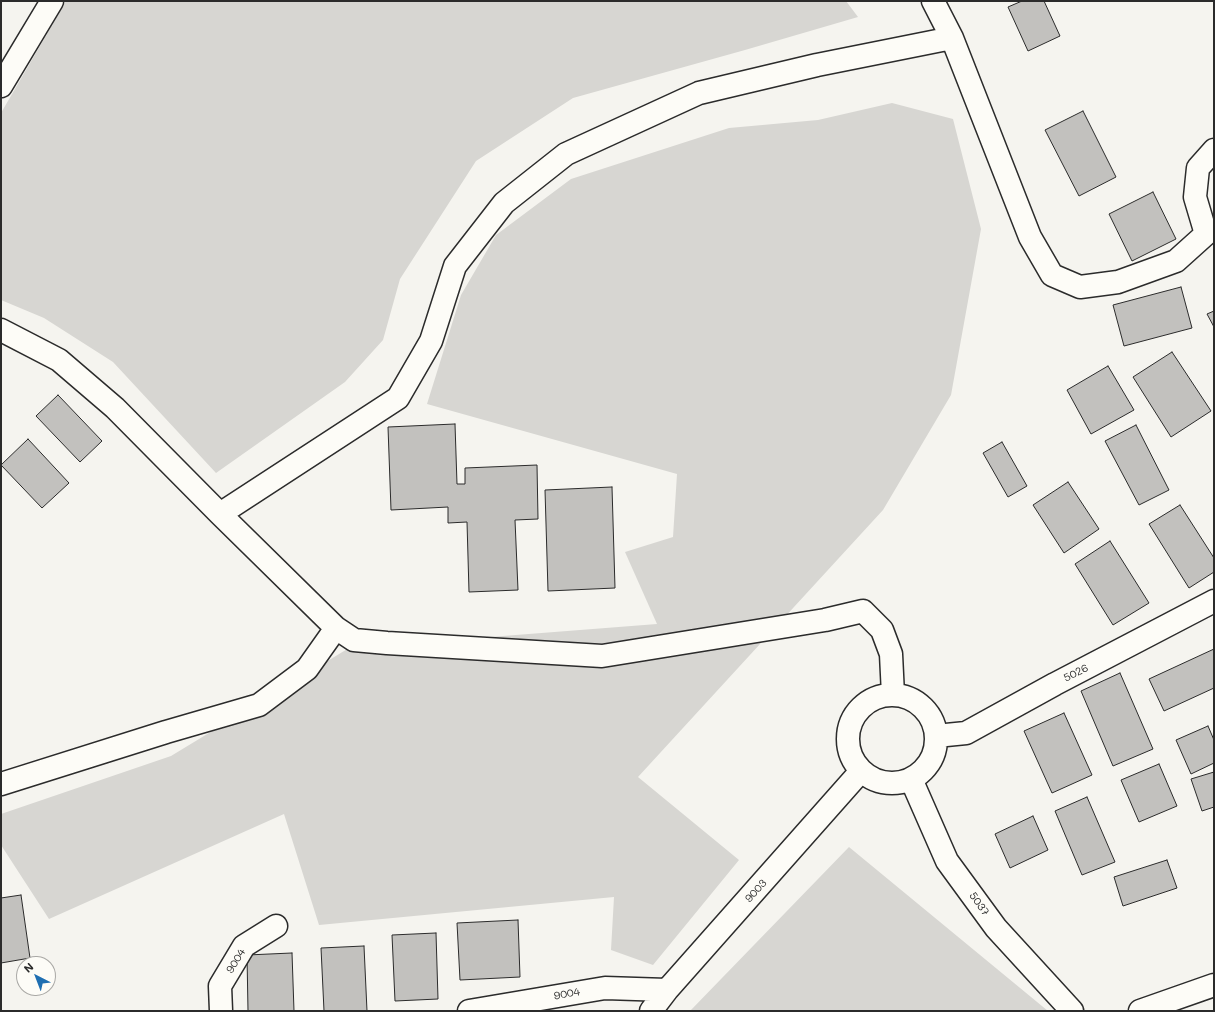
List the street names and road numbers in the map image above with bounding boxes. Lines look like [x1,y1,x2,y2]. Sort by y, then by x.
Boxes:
street label: 5026 [1061,661,1091,685]
street label: 9003 [742,877,770,905]
street label: 5037 [966,890,992,918]
street label: 9004 [224,946,248,976]
street label: 9004 [553,985,581,1003]

